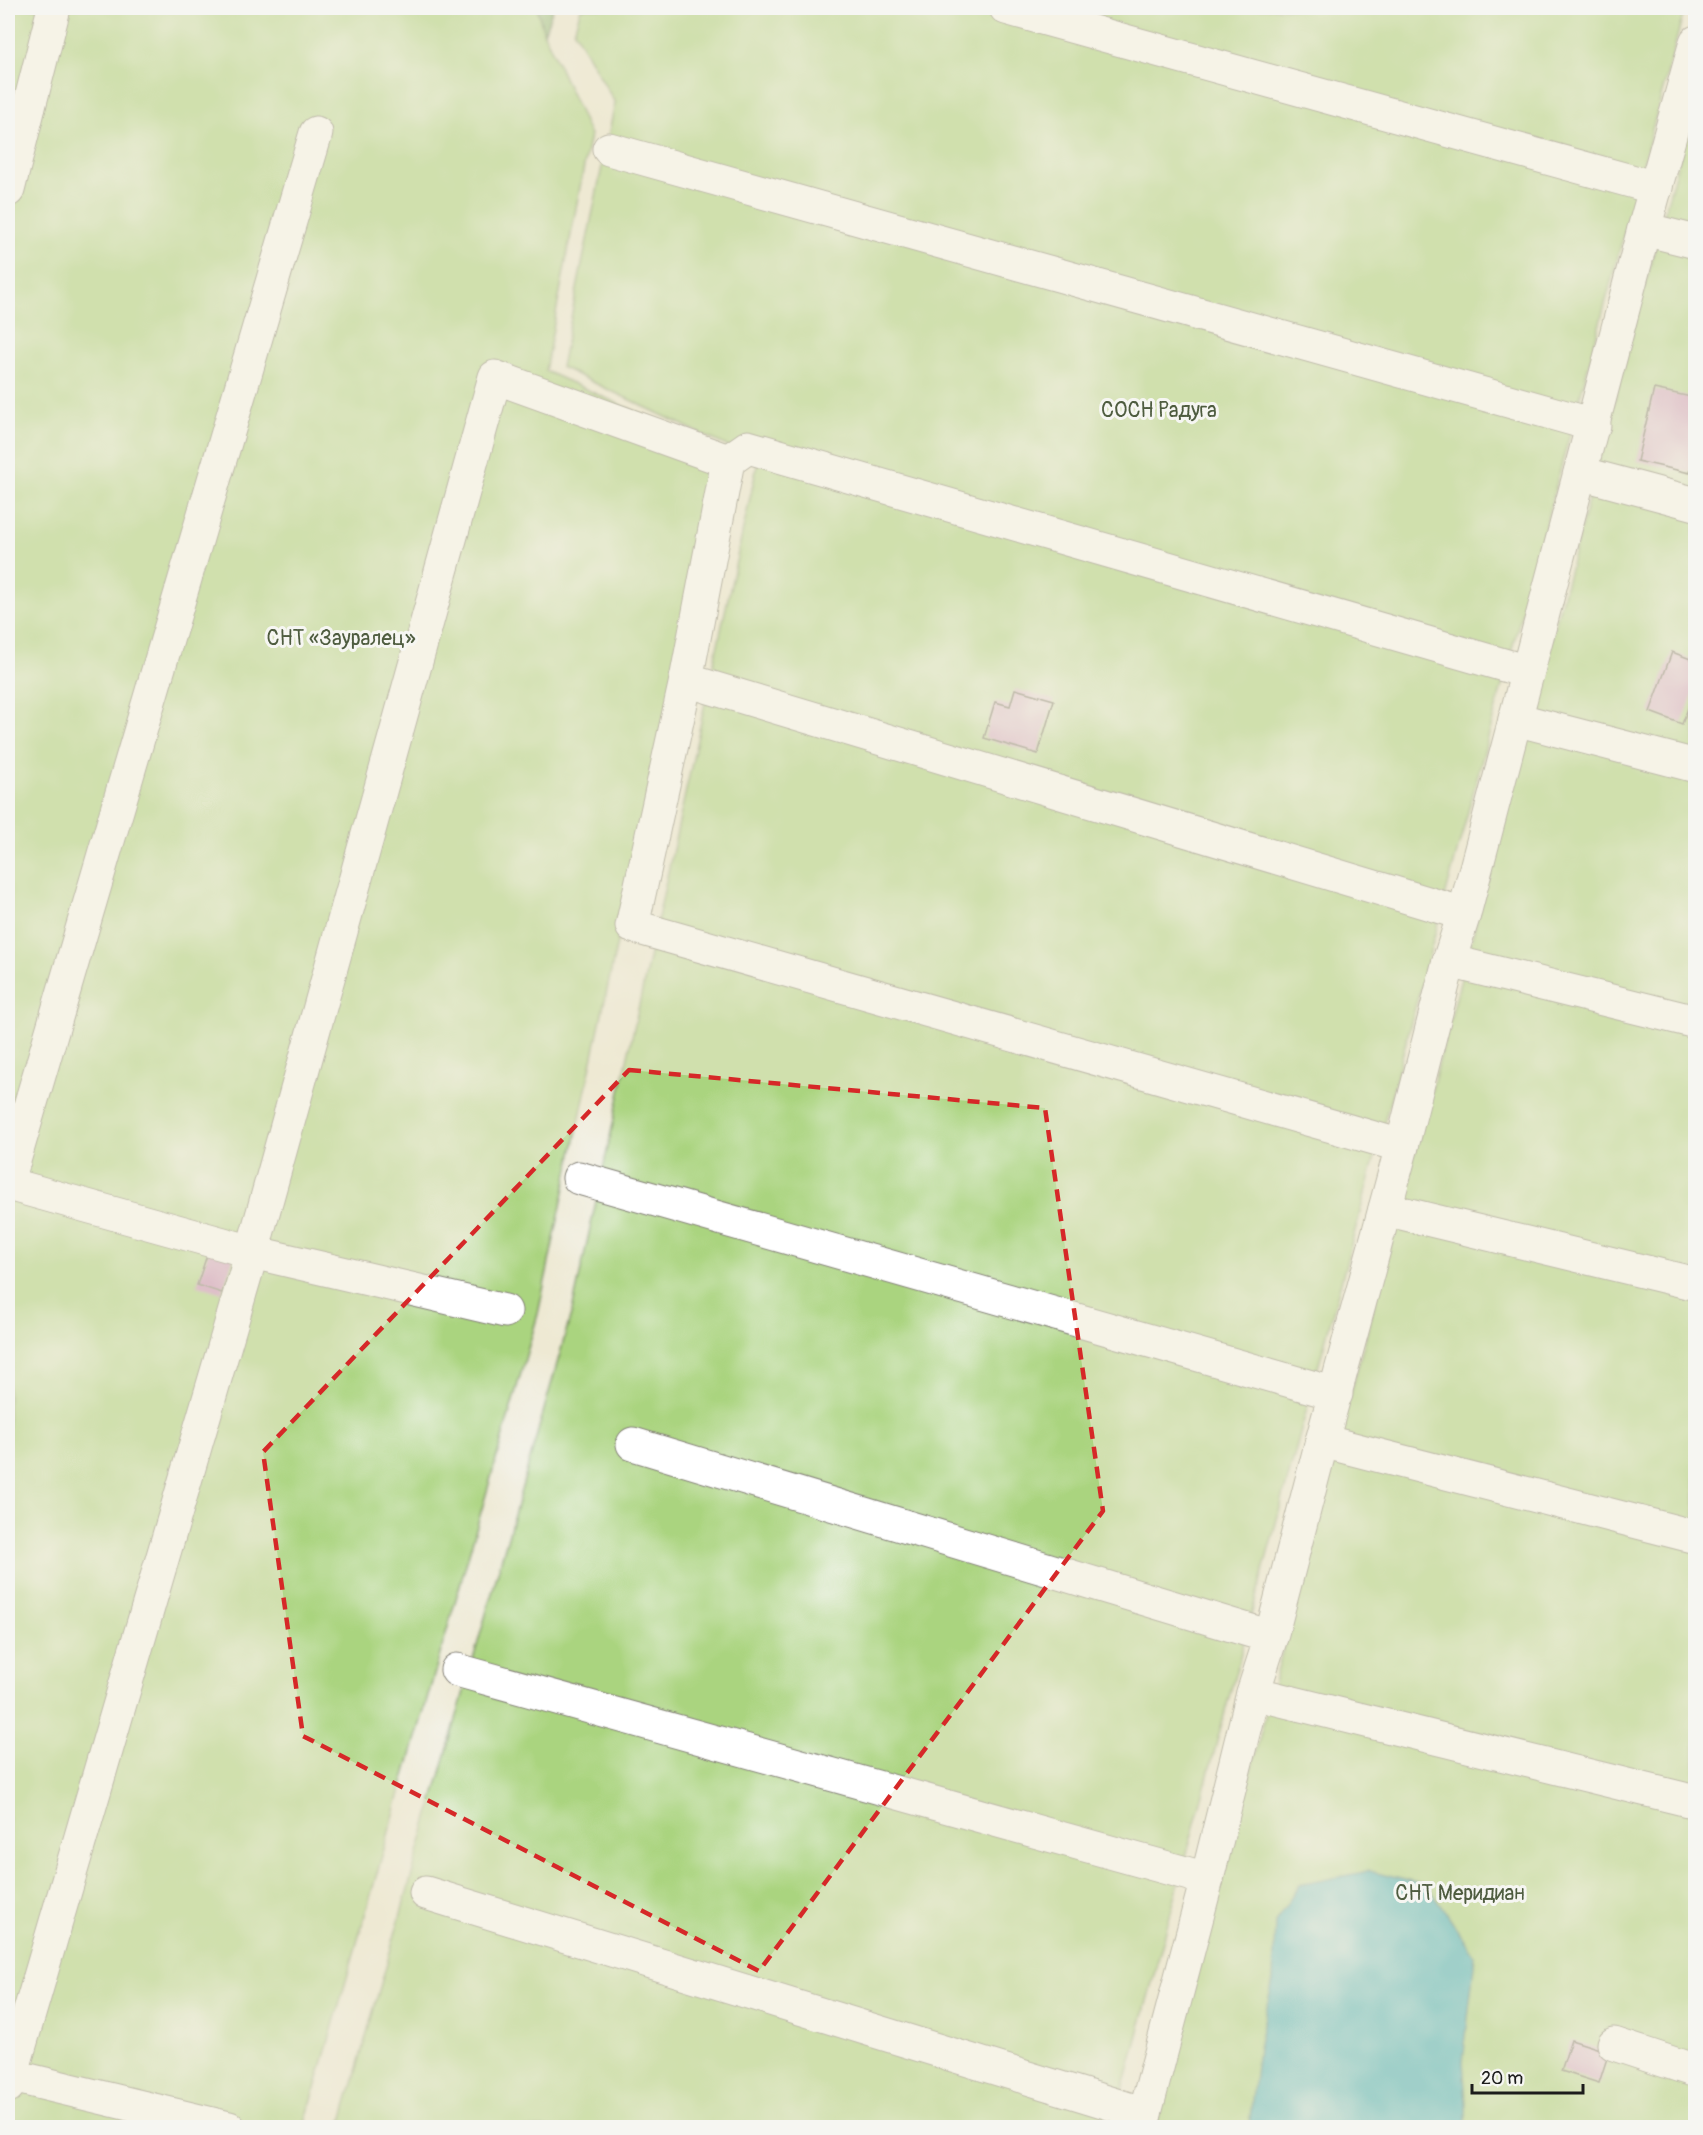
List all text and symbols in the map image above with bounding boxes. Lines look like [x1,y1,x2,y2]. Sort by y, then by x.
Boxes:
park label: СОСН Радуга [1101,397,1217,424]
park label: СНТ «Зауралец» [266,625,416,652]
park label: СНТ Меридиан [1395,1880,1525,1907]
scale bar [1472,2057,1583,2095]
text: 20 m [1481,2067,1523,2090]

